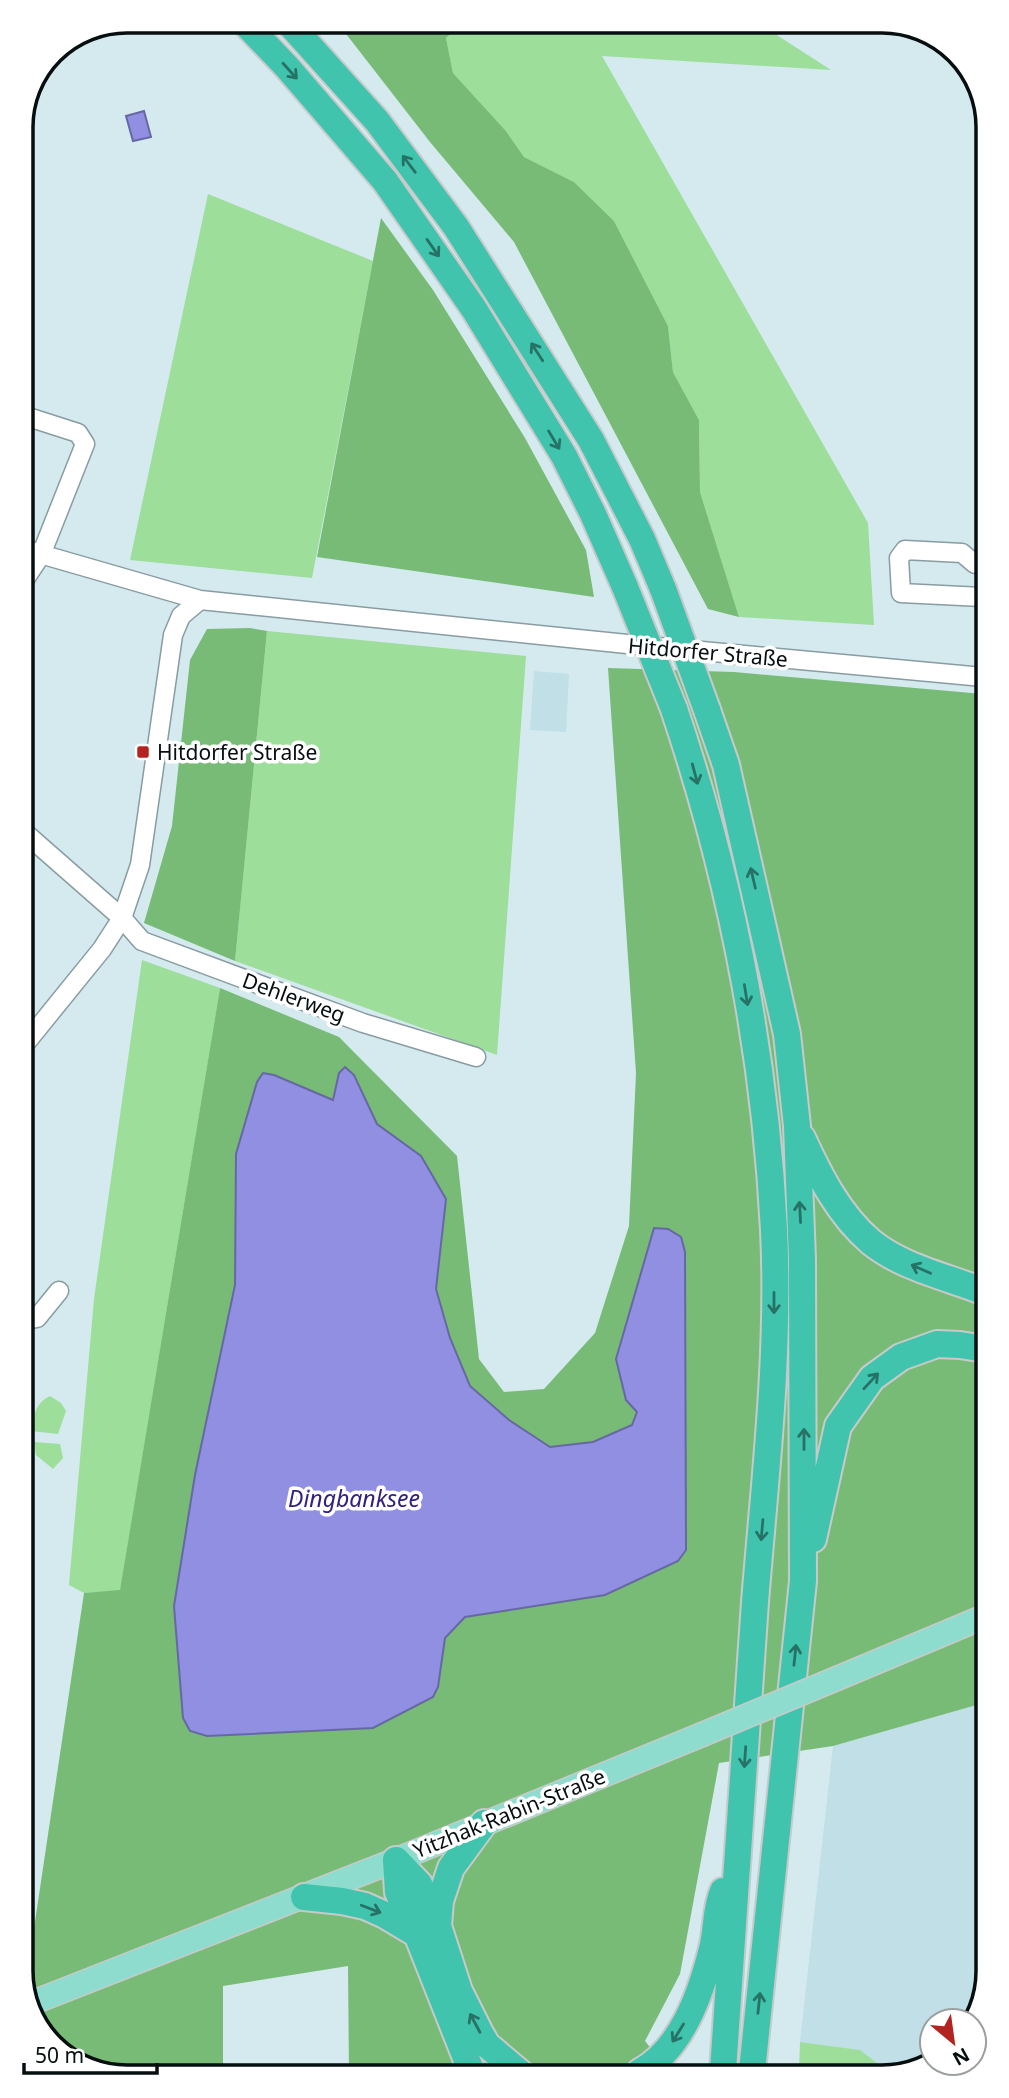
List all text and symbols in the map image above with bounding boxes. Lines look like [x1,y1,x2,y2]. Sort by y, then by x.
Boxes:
one-way arrow [282,62,299,79]
one-way arrow [401,155,416,173]
one-way arrow [426,238,440,257]
one-way arrow [529,342,543,362]
one-way arrow [547,430,561,450]
street label: Hitdorfer Straße [627,631,789,673]
place label: Hitdorfer Straße [157,738,317,766]
marker: Hitdorfer Straße [135,744,151,760]
one-way arrow [689,762,702,785]
one-way arrow [746,867,759,890]
street label: Dehlerweg [239,965,349,1029]
one-way arrow [740,983,753,1006]
one-way arrow [794,1201,807,1224]
one-way arrow [911,1262,932,1275]
one-way arrow [767,1292,780,1315]
one-way arrow [863,1372,879,1390]
one-way arrow [797,1428,810,1451]
water label: Dingbanksee [288,1482,420,1514]
one-way arrow [755,1519,768,1541]
one-way arrow [789,1644,802,1666]
one-way arrow [738,1745,751,1768]
street label: Yitzhak-Rabin-Straße [409,1762,609,1864]
one-way arrow [359,1903,381,1916]
one-way arrow [753,1992,766,2015]
north arrow [918,2007,988,2077]
one-way arrow [468,2013,481,2034]
one-way arrow [670,2023,685,2042]
scale bar [24,2032,158,2076]
text: 50 m [35,2041,84,2069]
text: N [948,2042,974,2072]

